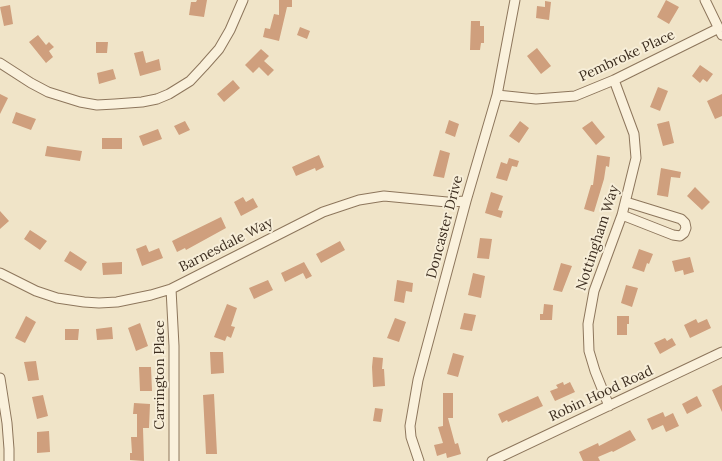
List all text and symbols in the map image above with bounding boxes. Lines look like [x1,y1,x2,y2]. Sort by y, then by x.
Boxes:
street label: Pembroke Place [576,26,678,86]
street label: Doncaster Drive [423,174,467,280]
street label: Nottingham Way [573,183,623,293]
street label: Barnesdale Way [176,214,276,276]
street label: Carrington Place [152,320,168,430]
street label: Robin Hood Road [546,363,656,425]

